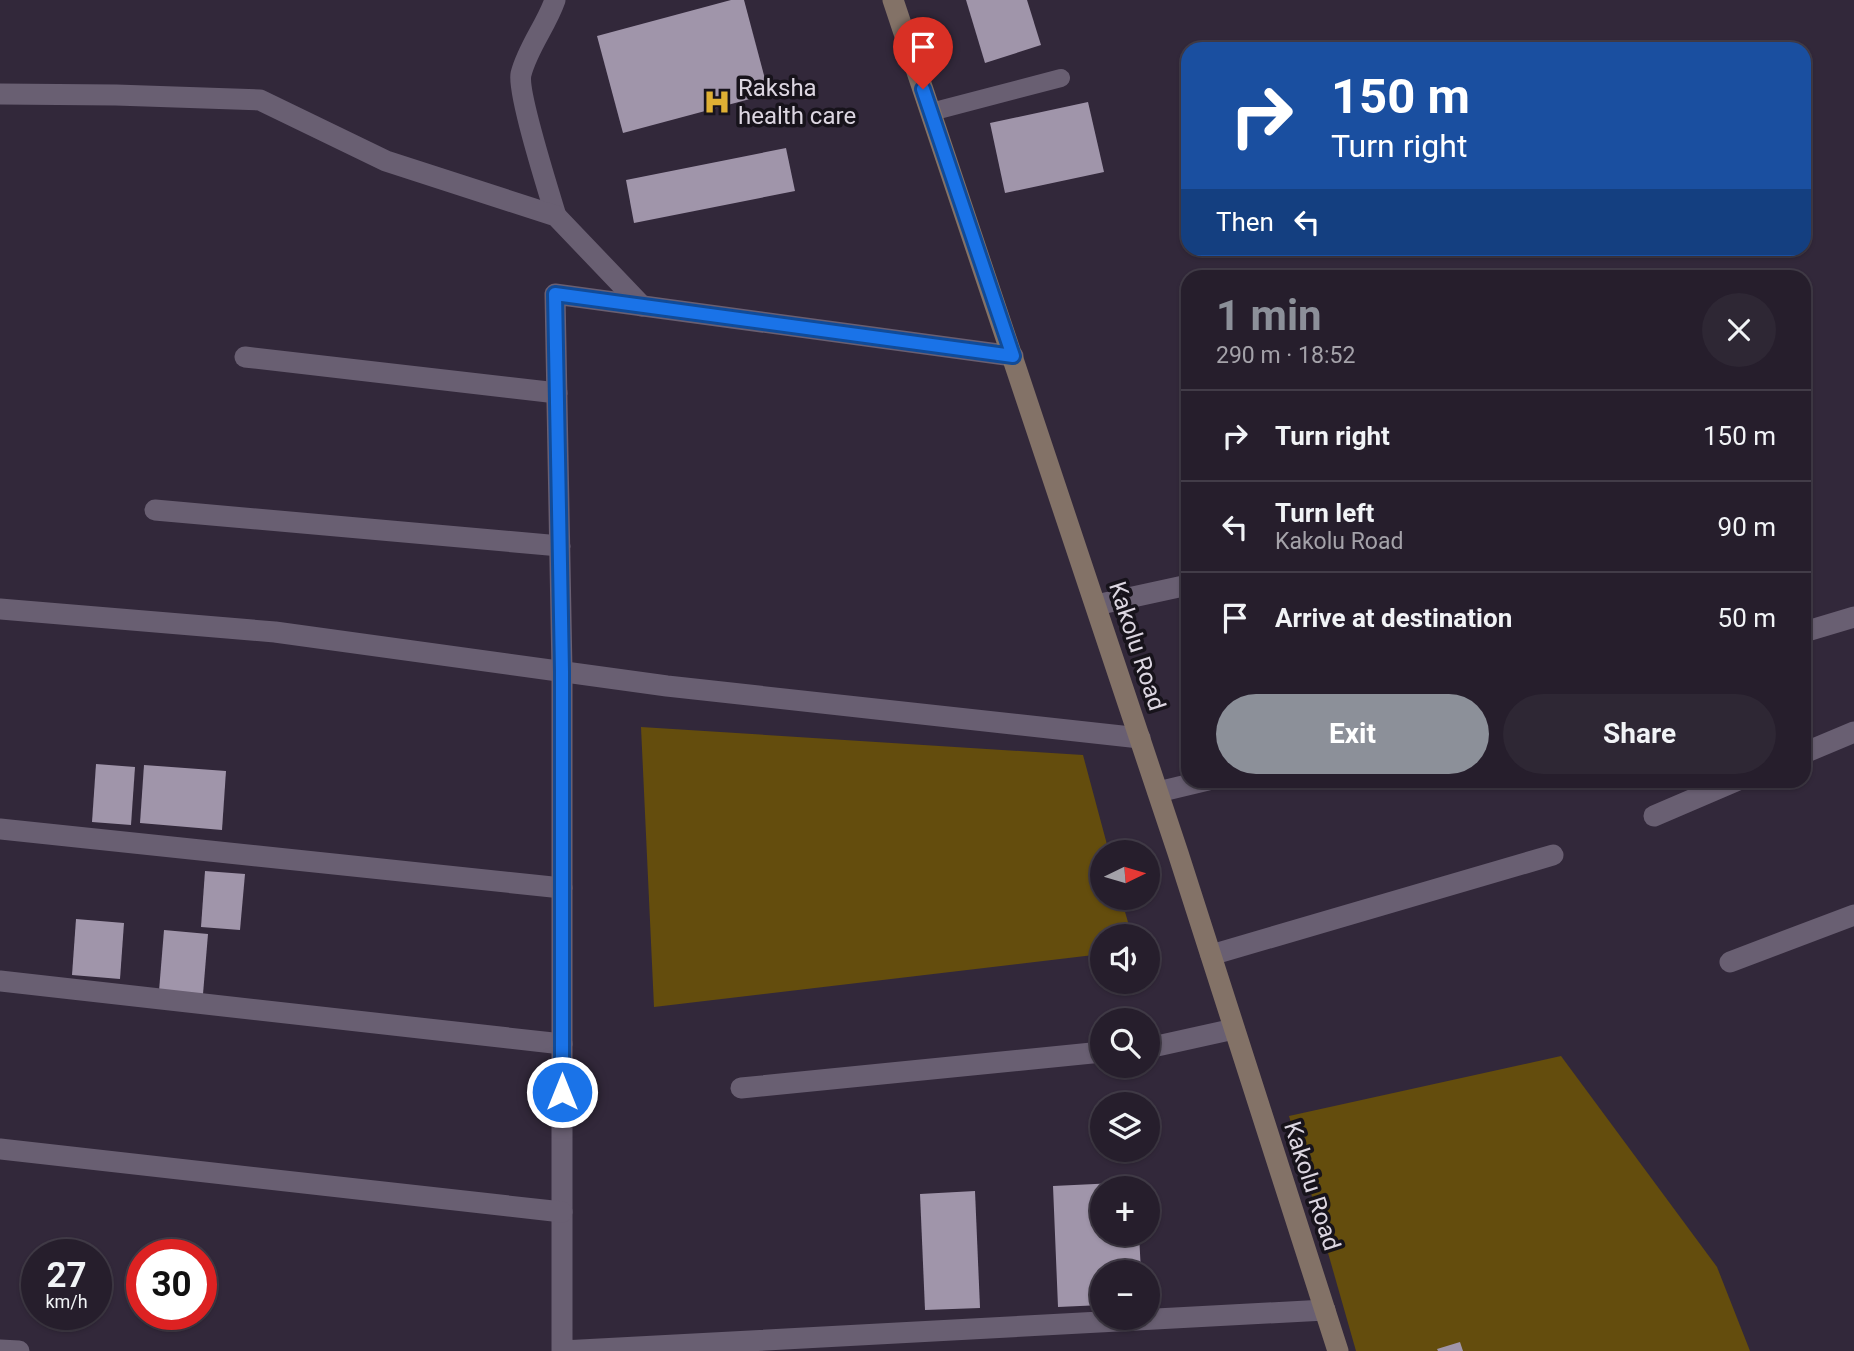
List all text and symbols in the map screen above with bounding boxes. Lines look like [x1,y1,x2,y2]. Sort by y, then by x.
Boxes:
pin [893,17,953,89]
icon: arrive [904,28,942,66]
text: 150 m [1331,68,1470,125]
icon: right [1216,70,1307,161]
place label: Raksha health care [738,74,856,130]
hospital icon: Raksha health care [702,87,732,117]
text: Turn right [1331,127,1467,165]
icon: left [1288,203,1326,241]
text: Then [1216,207,1274,237]
text: 1 min [1216,291,1322,340]
button: close [1702,293,1776,367]
text: 290 m · 18:52 [1216,342,1355,369]
icon: right [1216,417,1254,455]
text: Turn right [1275,421,1390,451]
text: 150 m [1703,421,1776,451]
text: Turn left [1275,498,1374,528]
icon: left [1216,508,1254,546]
text: 90 m [1718,512,1776,542]
text: Kakolu Road [1275,528,1403,555]
street label: Kakolu Road [1103,578,1171,714]
icon: arrive [1216,599,1254,637]
text: Arrive at destination [1275,603,1512,633]
text: 50 m [1718,603,1776,633]
button: Exit [1216,694,1489,774]
button: Share [1503,694,1776,774]
north arrow [1090,840,1160,910]
map controls [1090,840,1160,1330]
button: sound [1090,924,1160,994]
button: search [1090,1008,1160,1078]
position arrow [525,1055,599,1129]
button: layers [1090,1092,1160,1162]
street label: Kakolu Road [1278,1118,1346,1254]
button: + [1090,1176,1160,1246]
speed limit sign: 30 [126,1239,217,1330]
text: 27 [46,1255,87,1296]
button: − [1090,1260,1160,1330]
text: km/h [45,1291,88,1312]

